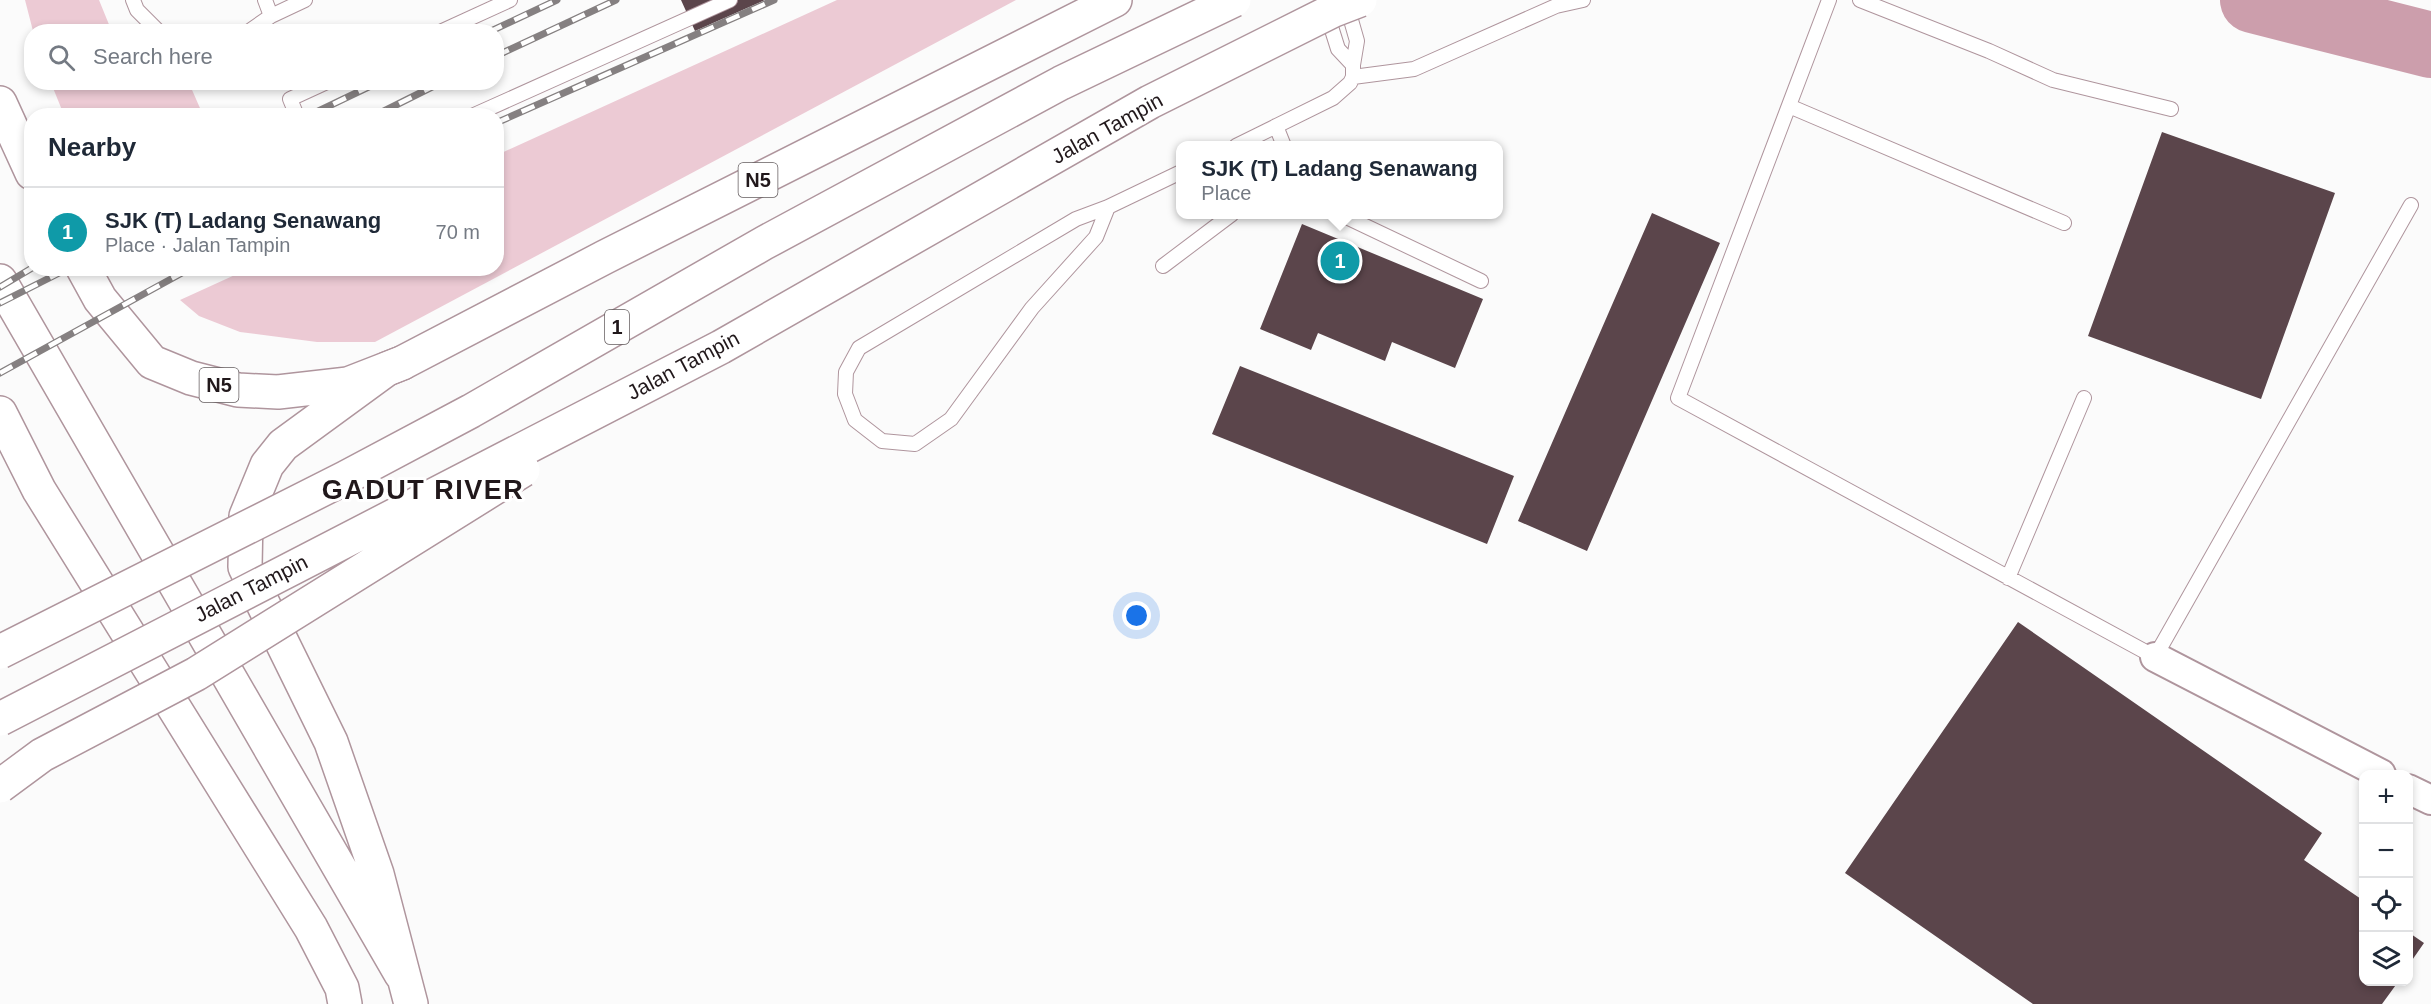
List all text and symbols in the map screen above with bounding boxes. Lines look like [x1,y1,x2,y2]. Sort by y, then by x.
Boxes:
search box [24,24,504,90]
icon: search [45,41,78,74]
text: Search here [93,44,213,69]
street label: Jalan Tampin [1047,88,1167,168]
text: Nearby [48,132,136,162]
popup [1176,141,1503,219]
text: SJK (T) Ladang Senawang [1201,156,1478,181]
road number: N5 [738,163,777,197]
text: Place [1201,182,1251,204]
text: SJK (T) Ladang Senawang [105,208,381,233]
text: 1 [62,221,73,243]
text: 70 m [436,221,480,243]
text: Place · Jalan Tampin [105,234,290,256]
pin: 1 [1320,238,1360,284]
road number: 1 [605,310,629,344]
street label: Jalan Tampin [623,326,743,404]
road number: N5 [200,368,238,402]
district label: GADUT RIVER [322,475,524,505]
street label: Jalan Tampin [191,550,311,626]
your location [1122,601,1151,630]
map controls [2359,770,2413,986]
button: + [2359,770,2413,824]
button: − [2359,824,2413,878]
button: locate [2359,878,2413,932]
button: layers [2359,932,2413,986]

